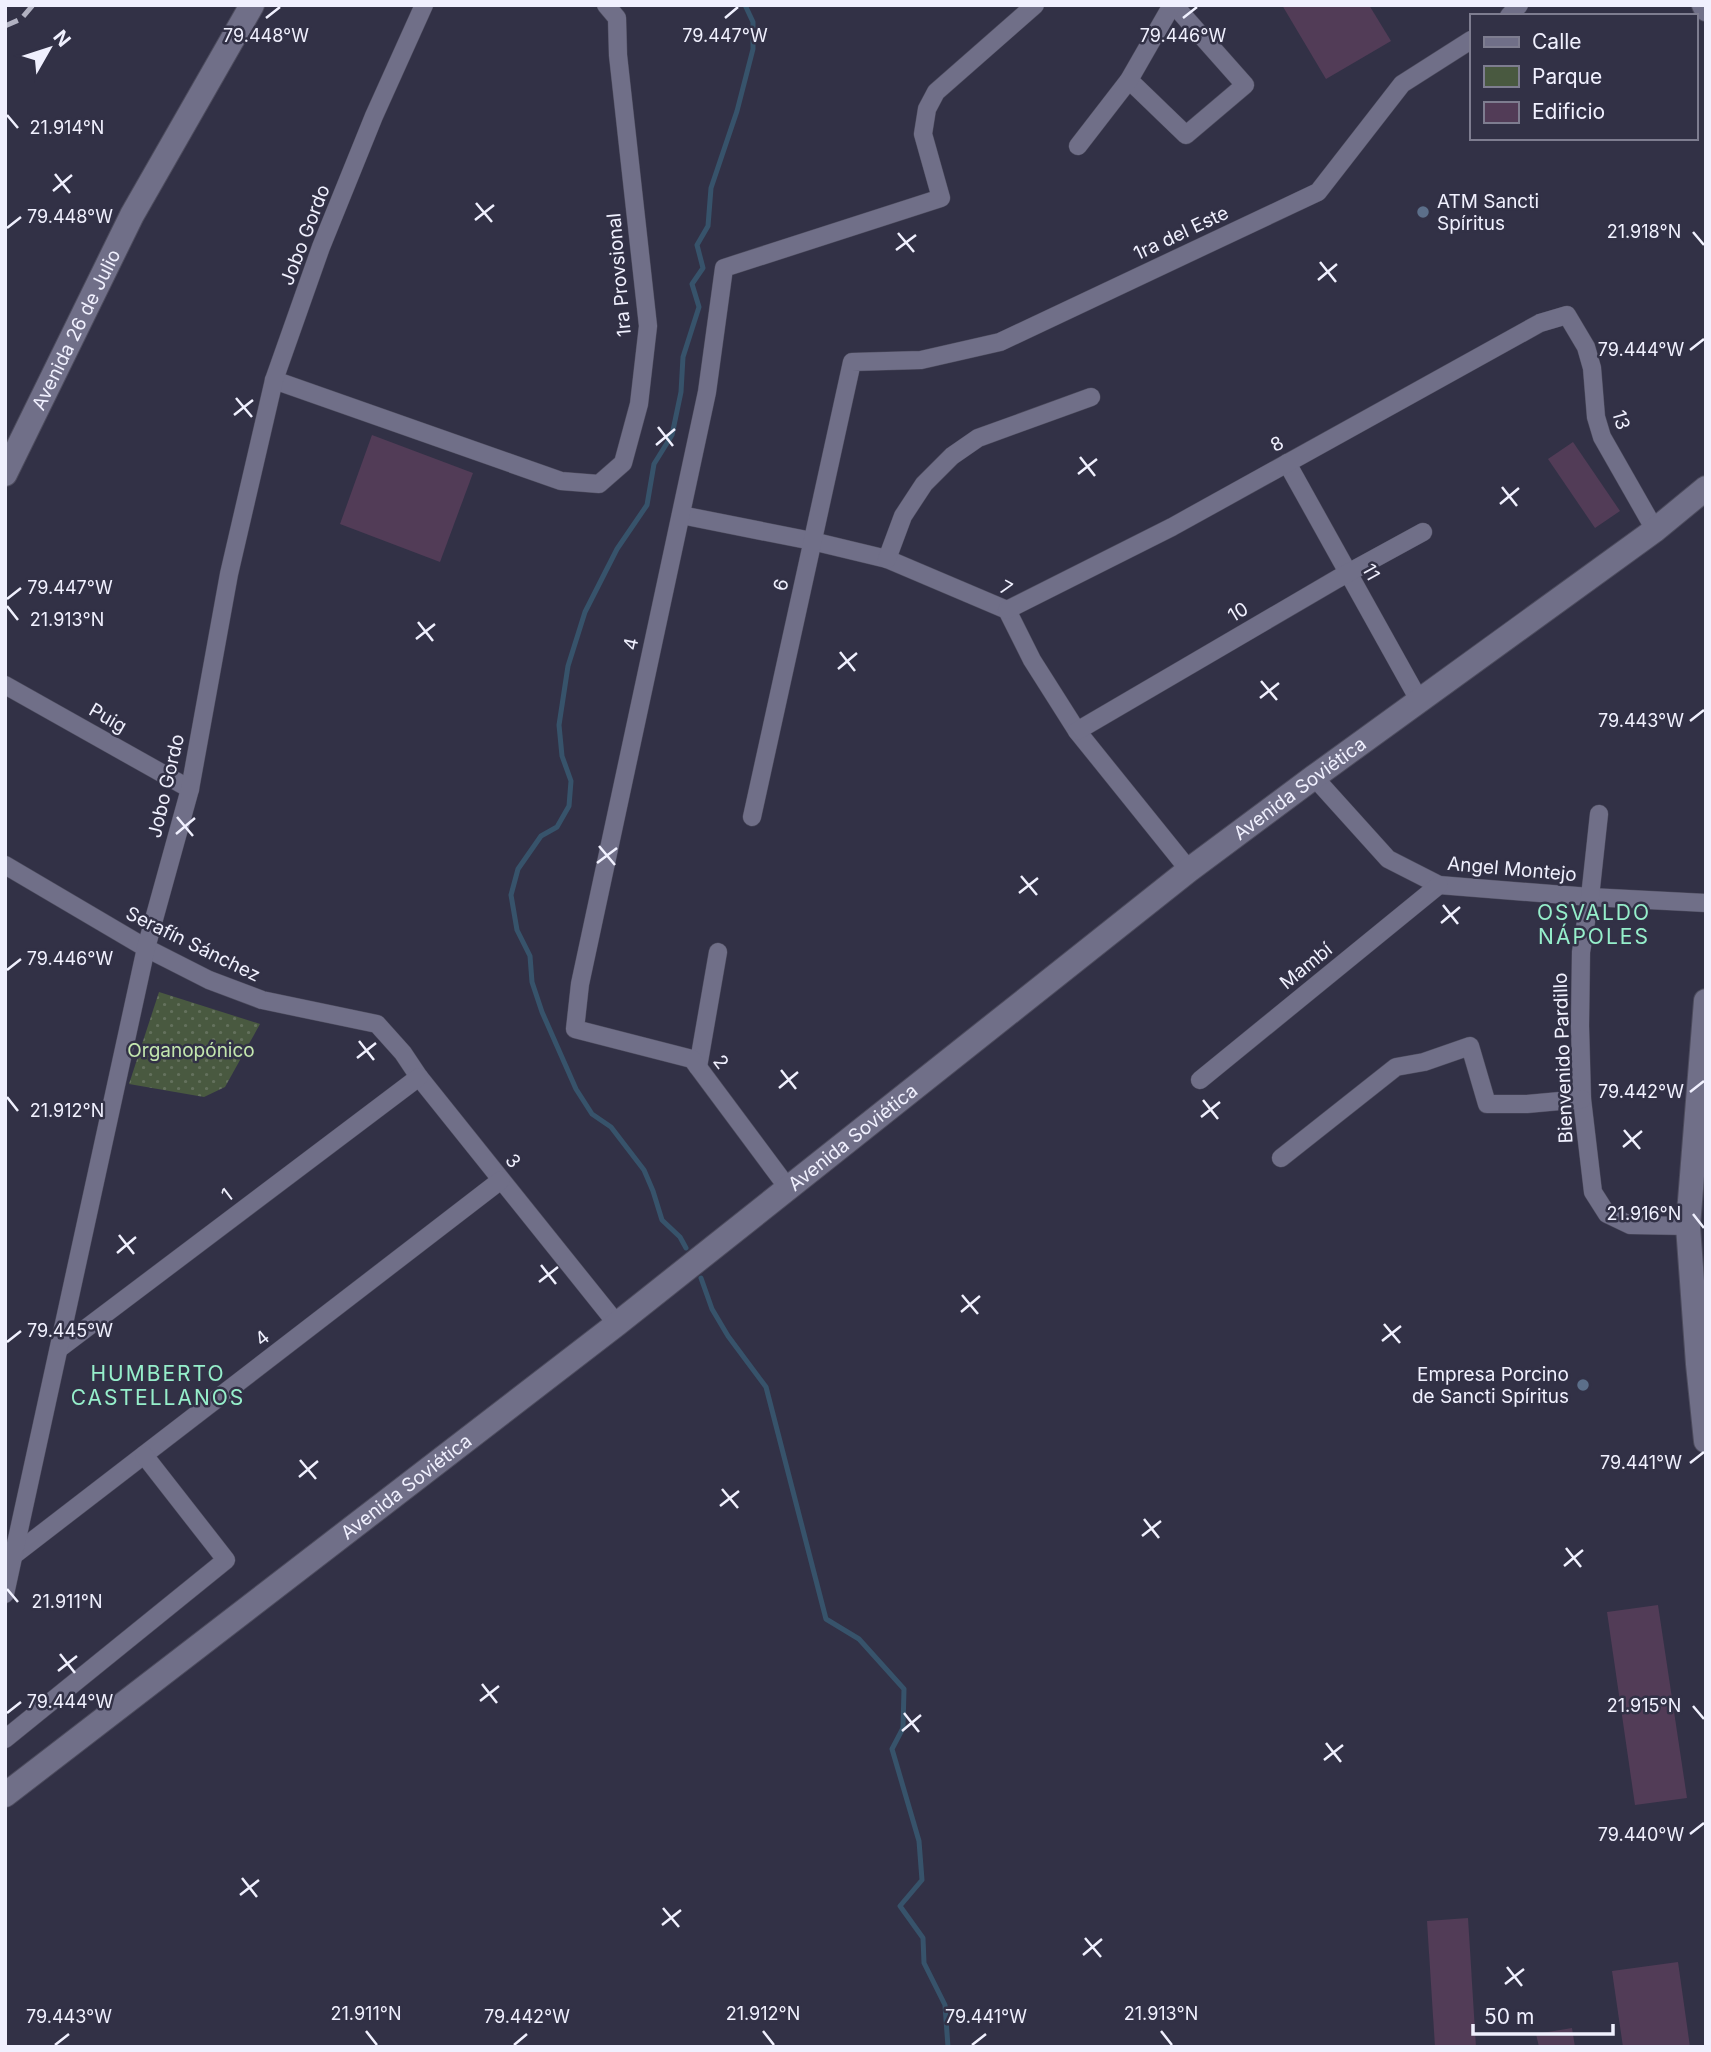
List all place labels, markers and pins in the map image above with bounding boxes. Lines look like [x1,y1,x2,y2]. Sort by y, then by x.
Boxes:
place label: ATM Sancti Spíritus [1437,190,1539,235]
marker: ATM Sancti Spíritus [1415,204,1431,220]
place label: Empresa Porcino de Sancti Spíritus [1412,1363,1569,1408]
marker: Empresa Porcino de Sancti Spíritus [1575,1377,1591,1393]

